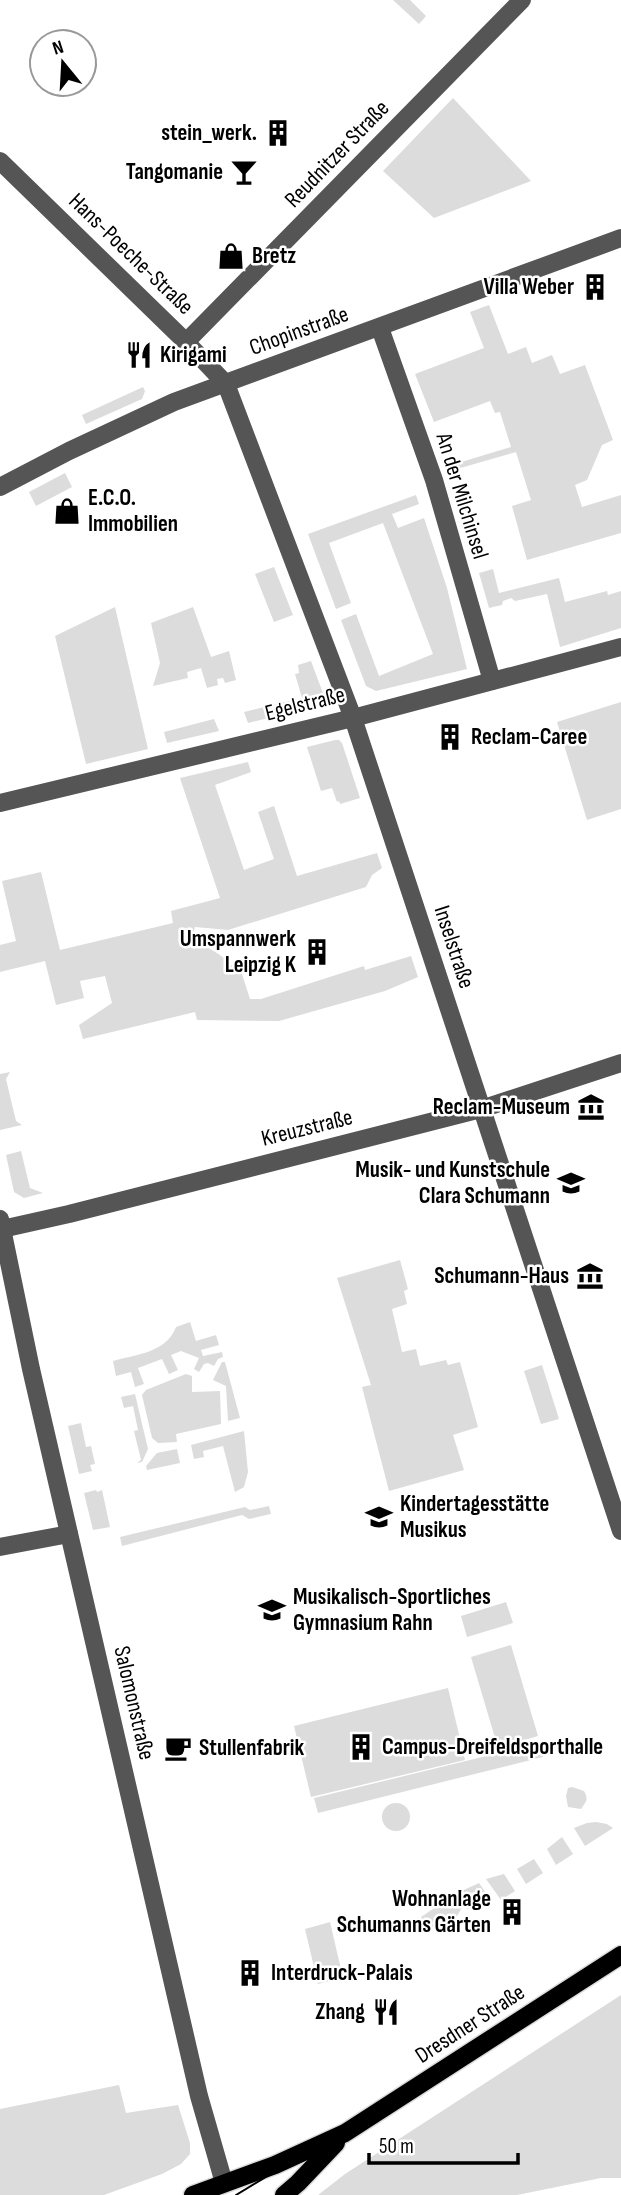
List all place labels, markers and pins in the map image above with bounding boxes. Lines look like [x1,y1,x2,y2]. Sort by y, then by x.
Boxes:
building icon: stein_werk. [263,118,293,148]
place label: stein_werk. [161,119,257,147]
bar icon: Tangomanie [229,157,259,187]
place label: Tangomanie [126,158,223,186]
shop icon: Bretz [216,241,246,271]
place label: Bretz [252,242,296,270]
building icon: Villa Weber [580,272,610,302]
place label: Villa Weber [483,273,574,301]
restaurant icon: Kirigami [124,340,154,370]
place label: Kirigami [160,341,227,369]
place label: E.C.O. Immobilien [88,484,178,538]
shop icon: E.C.O. Immobilien [52,496,82,526]
building icon: Reclam-Caree [435,722,465,752]
place label: Reclam-Caree [471,723,587,751]
place label: Umspannwerk Leipzig K [180,925,297,979]
building icon: Umspannwerk Leipzig K [302,937,332,967]
museum icon: Reclam-Museum [576,1092,606,1122]
place label: Reclam-Museum [433,1093,570,1121]
place label: Musik- und Kunstschule Clara Schumann [355,1156,550,1210]
school or university icon: Musik- und Kunstschule Clara Schumann [556,1168,586,1198]
museum icon: Schumann-Haus [575,1261,605,1291]
place label: Schumann-Haus [434,1262,569,1290]
place label: Kindertagesstätte Musikus [400,1490,549,1544]
school or university icon: Kindertagesstätte Musikus [364,1502,394,1532]
place label: Musikalisch-Sportliches Gymnasium Rahn [293,1583,491,1637]
school or university icon: Musikalisch-Sportliches Gymnasium Rahn [257,1595,287,1625]
building icon: Campus-Dreifeldsporthalle [346,1732,376,1762]
cafe icon: Stullenfabrik [163,1733,193,1763]
place label: Campus-Dreifeldsporthalle [382,1733,603,1761]
place label: Stullenfabrik [199,1734,305,1762]
place label: Wohnanlage Schumanns Gärten [337,1885,491,1939]
building icon: Wohnanlage Schumanns Gärten [497,1897,527,1927]
building icon: Interdruck-Palais [235,1958,265,1988]
place label: Interdruck-Palais [271,1959,413,1987]
restaurant icon: Zhang [371,1997,401,2027]
place label: Zhang [315,1998,365,2026]

